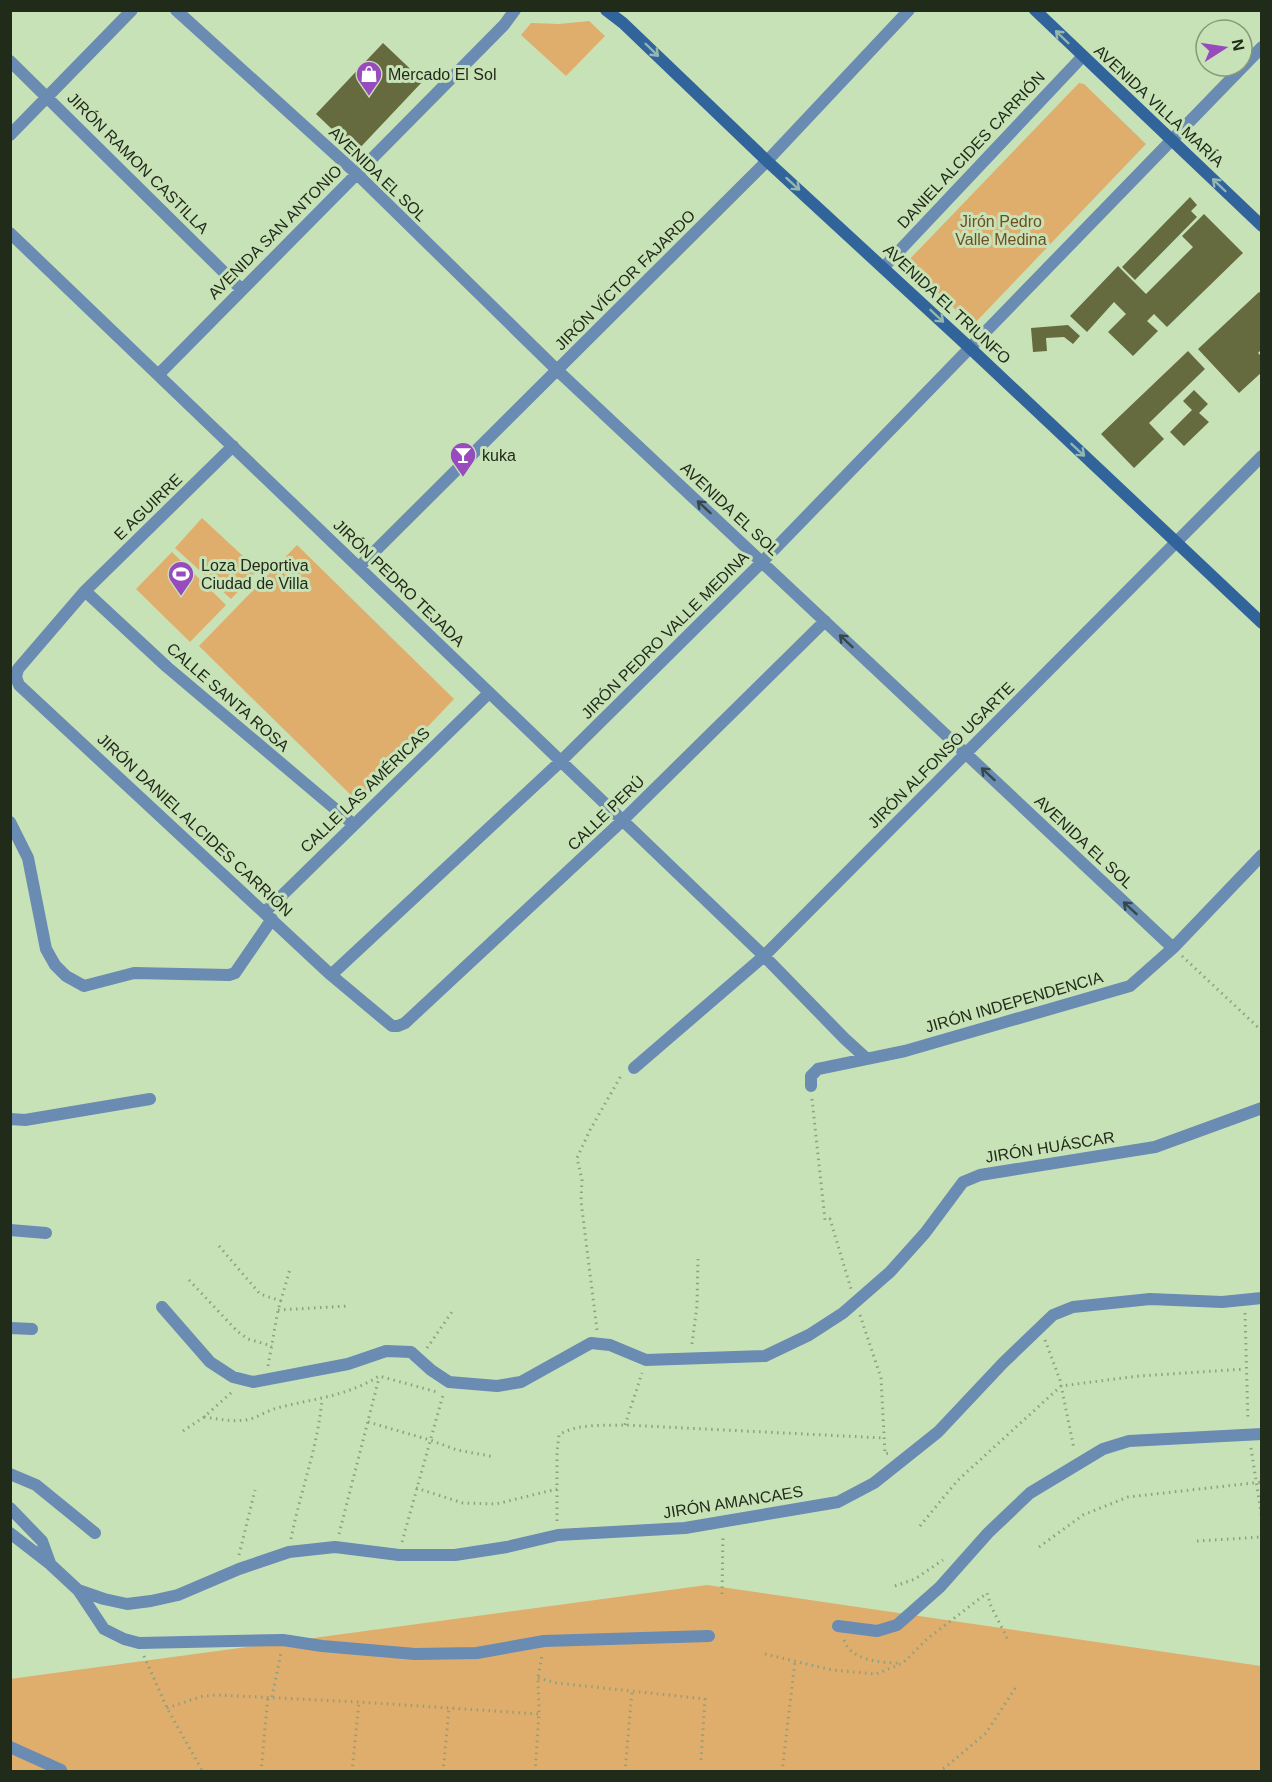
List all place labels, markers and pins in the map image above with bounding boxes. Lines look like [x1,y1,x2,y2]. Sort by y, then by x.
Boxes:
shop icon: Mercado El Sol [354,59,384,97]
place label: Mercado El Sol [388,66,497,83]
bar icon: kuka [448,440,478,478]
place label: kuka [482,447,516,464]
place label: Loza Deportiva Ciudad de Villa [201,557,309,592]
sports icon: Loza Deportiva Ciudad de Villa [166,559,196,597]

